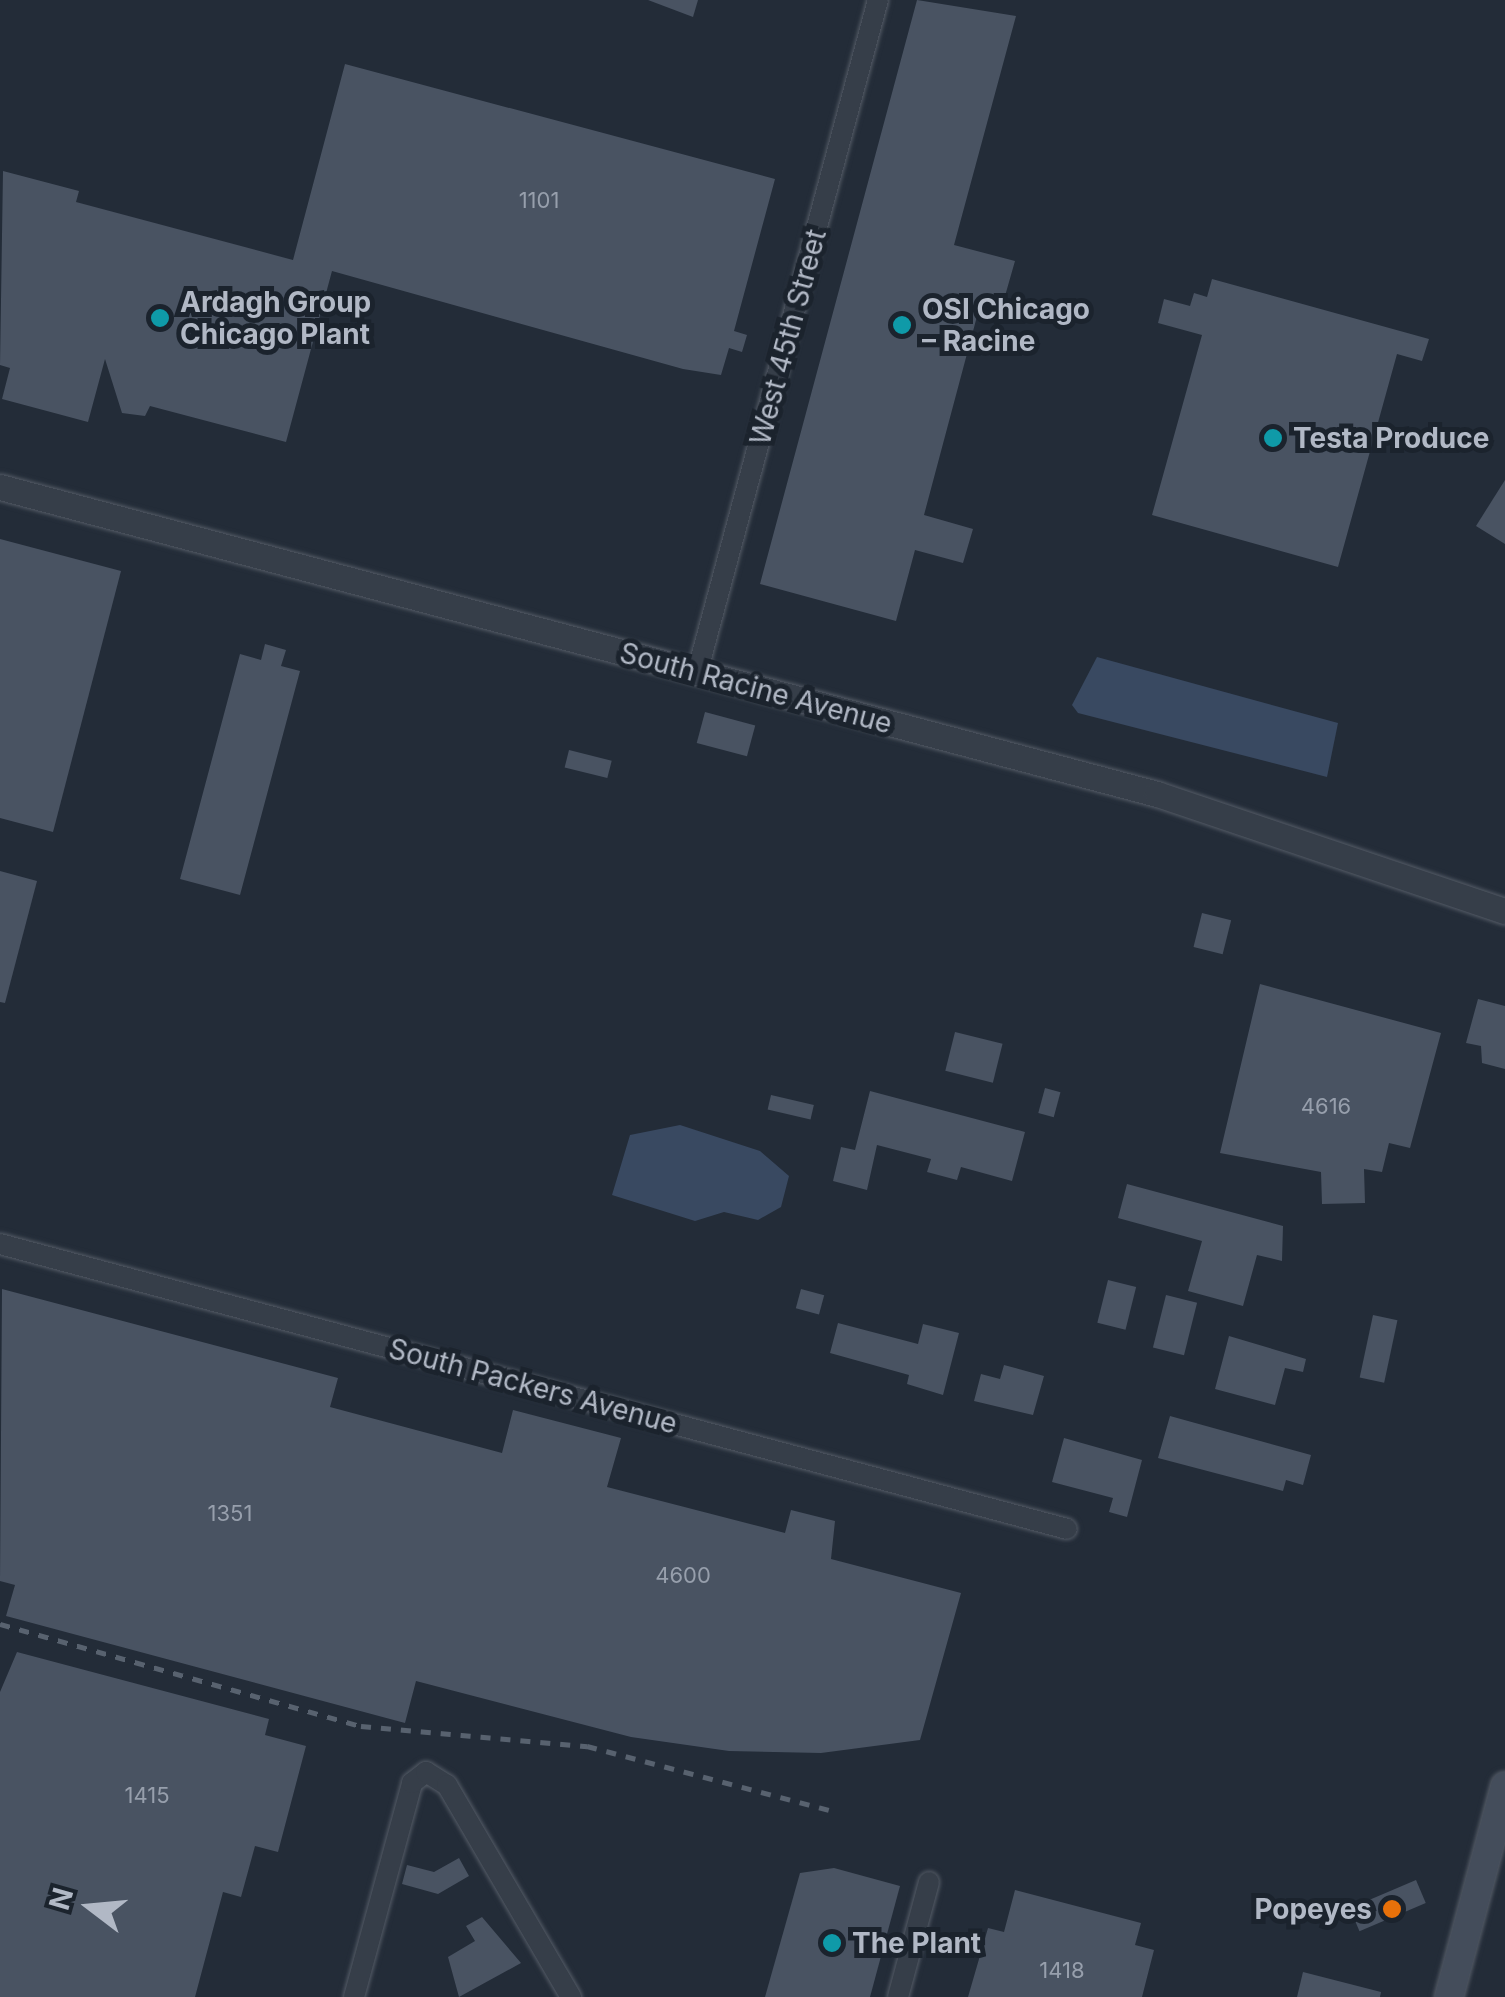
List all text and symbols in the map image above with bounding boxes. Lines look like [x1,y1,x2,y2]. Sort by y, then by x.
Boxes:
house number: 1101 [519,188,559,214]
street label: West 45th Street [743,225,833,449]
place label: Ardagh Group Chicago Plant [180,285,371,351]
place label: OSI Chicago – Racine [922,292,1090,358]
marker: Ardagh Group Chicago Plant [149,307,171,329]
marker: OSI Chicago – Racine [891,314,913,336]
place label: Testa Produce [1293,421,1489,455]
marker: Testa Produce [1262,427,1284,449]
street label: South Racine Avenue [616,635,896,741]
house number: 4616 [1301,1094,1351,1120]
street label: South Packers Avenue [385,1331,681,1441]
house number: 1351 [208,1501,252,1527]
house number: 4600 [655,1563,711,1589]
house number: 1415 [124,1783,170,1809]
north arrow [40,1857,140,1957]
text: N [42,1884,80,1914]
place label: Popeyes [1254,1892,1372,1926]
marker: Popeyes [1381,1898,1403,1920]
place label: The Plant [852,1926,981,1960]
marker: The Plant [821,1932,843,1954]
house number: 1418 [1039,1958,1085,1984]

